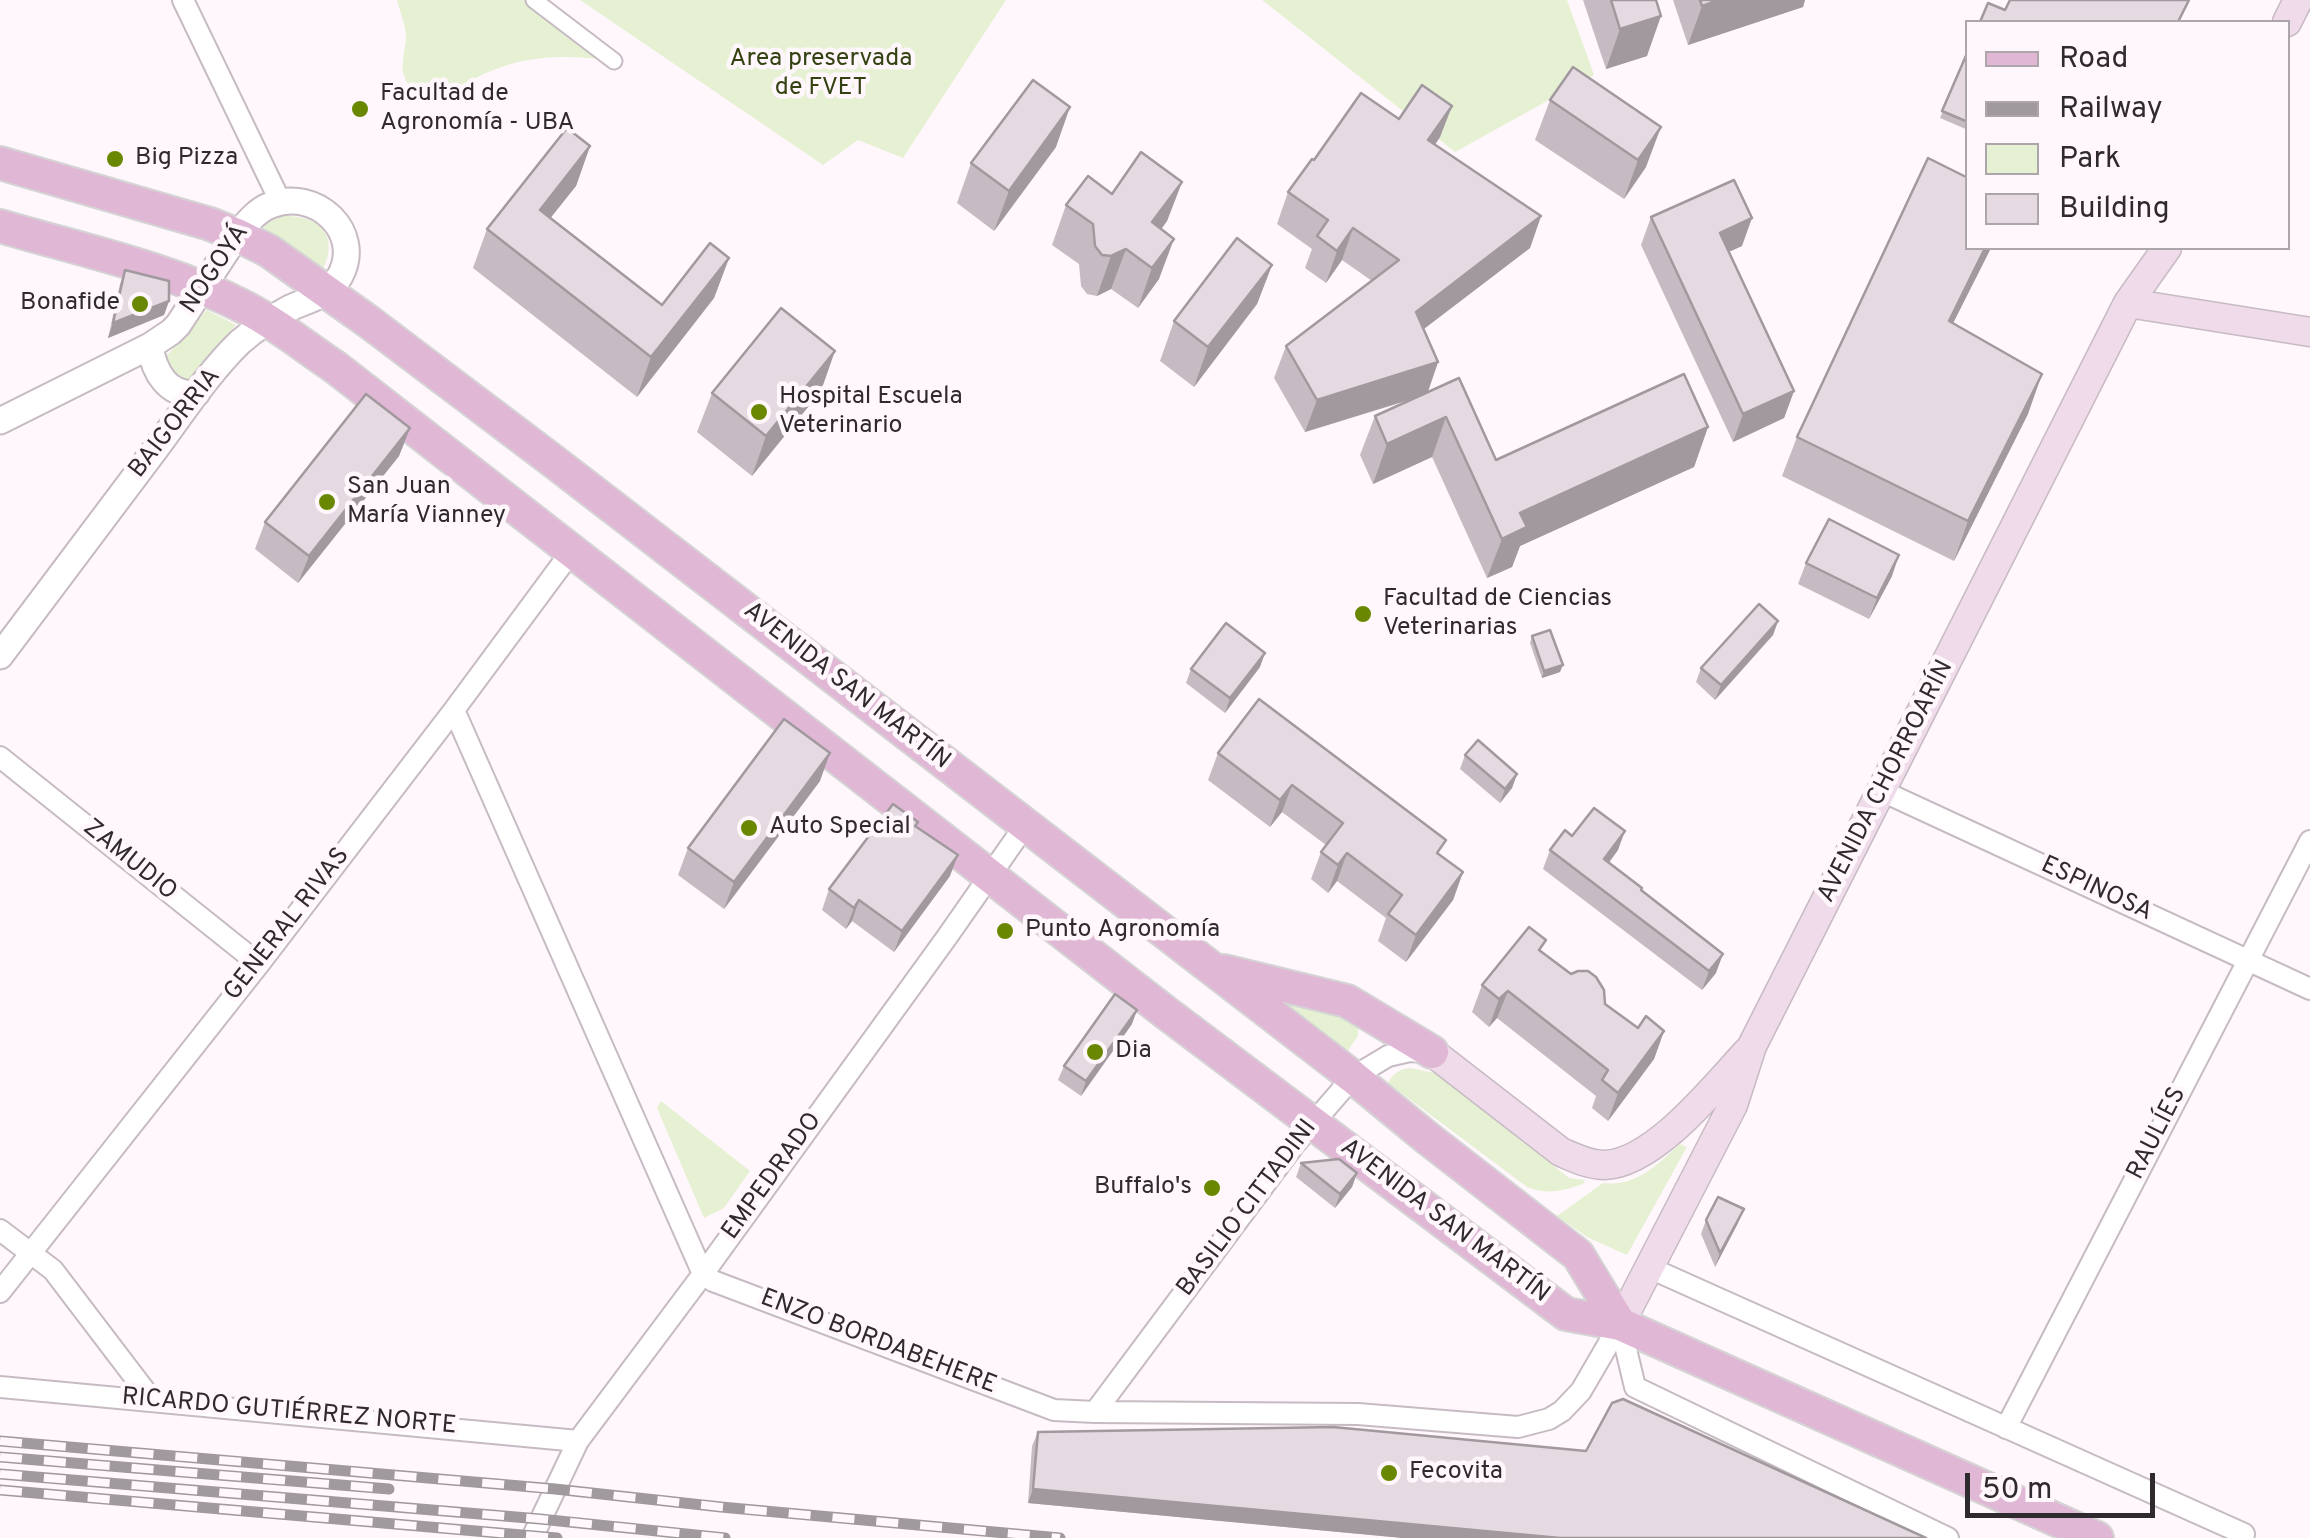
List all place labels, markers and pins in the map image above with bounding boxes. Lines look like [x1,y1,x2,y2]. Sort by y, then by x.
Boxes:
place label: Facultad de Agronomía - UBA [380,80,574,139]
marker: Facultad de Agronomía - UBA [349,98,371,120]
place label: Big Pizza [135,144,238,174]
marker: Big Pizza [104,148,126,170]
place label: Bonafide [20,289,120,319]
marker: Bonafide [129,293,151,315]
place label: Hospital Escuela Veterinario [779,383,963,442]
marker: Hospital Escuela Veterinario [748,401,770,423]
place label: San Juan María Vianney [347,473,506,532]
marker: San Juan María Vianney [316,491,338,513]
place label: Facultad de Ciencias Veterinarias [1383,585,1612,644]
marker: Facultad de Ciencias Veterinarias [1352,603,1374,625]
place label: Auto Special [769,813,911,843]
marker: Auto Special [738,817,760,839]
place label: Punto Agronomía [1025,916,1220,946]
marker: Punto Agronomía [994,920,1016,942]
place label: Dia [1115,1037,1152,1067]
marker: Dia [1084,1041,1106,1063]
place label: Buffalo's [1094,1173,1192,1203]
marker: Buffalo's [1201,1177,1223,1199]
place label: Fecovita [1409,1458,1503,1488]
marker: Fecovita [1378,1462,1400,1484]

